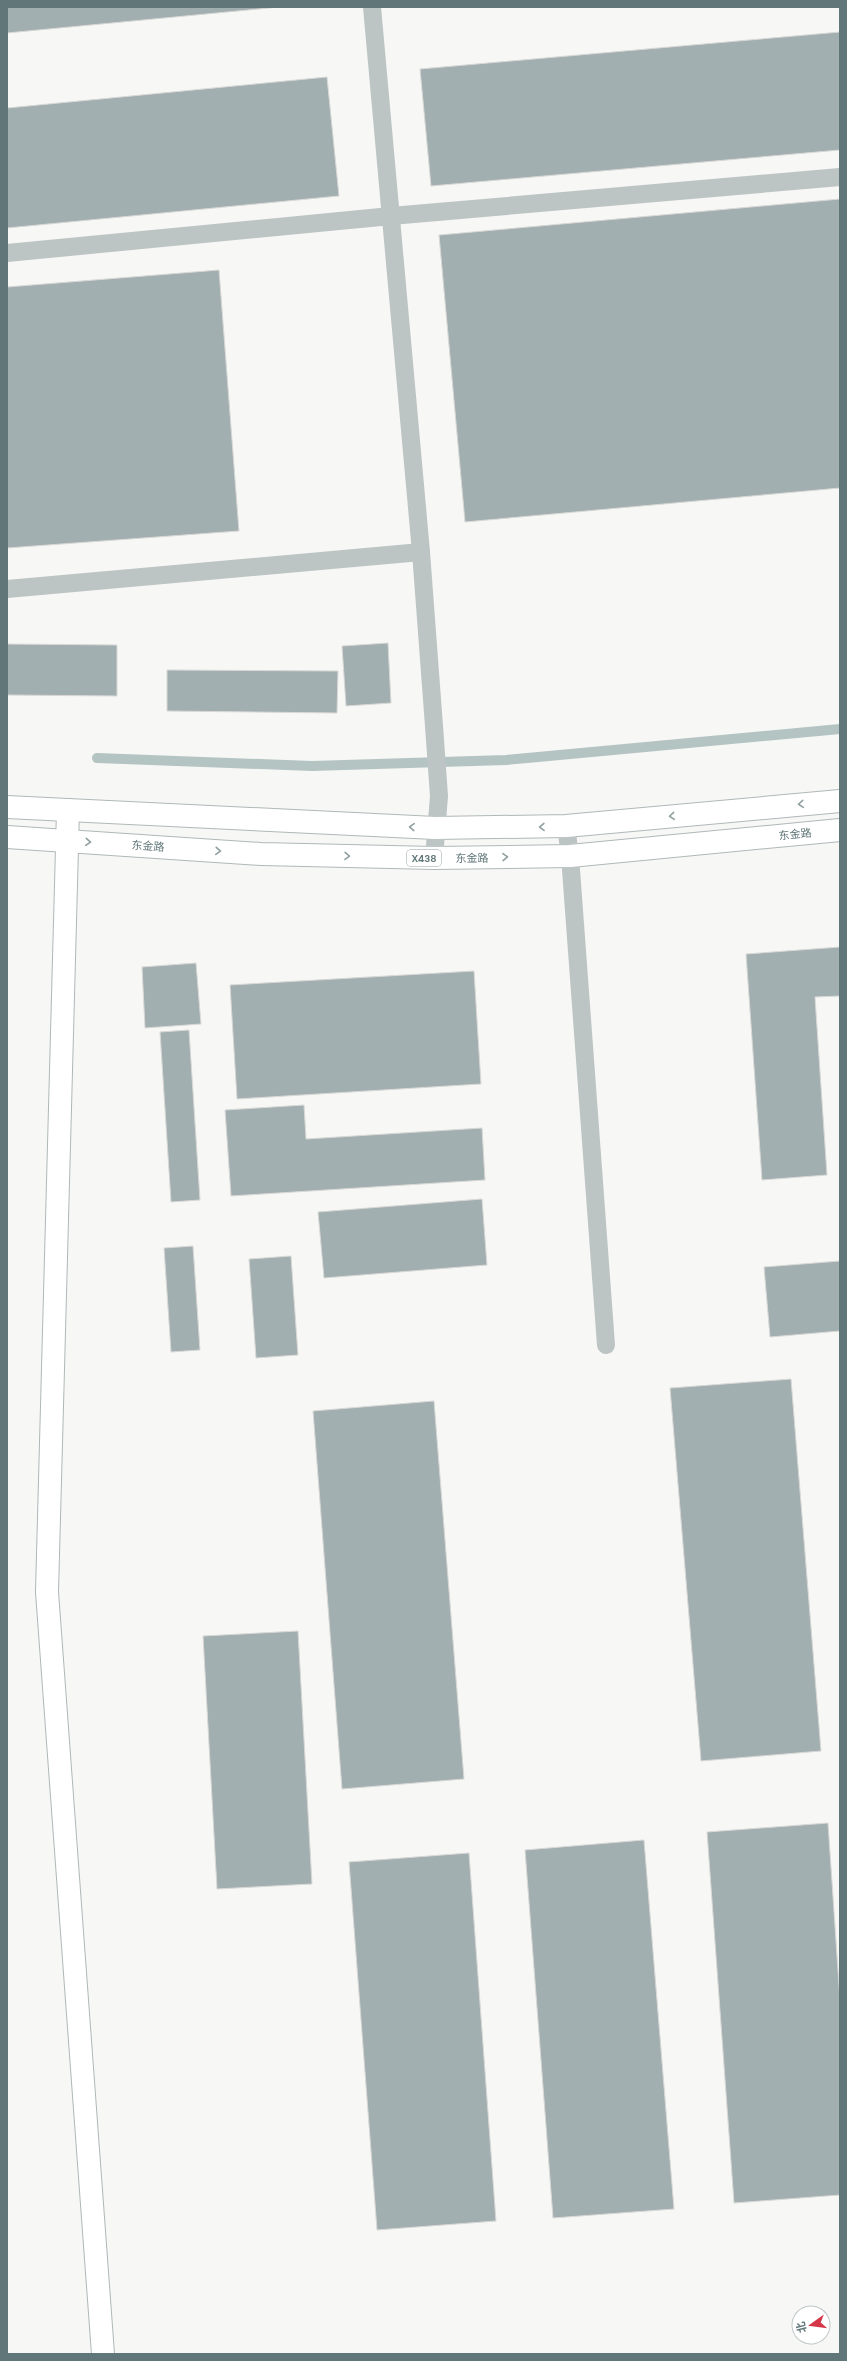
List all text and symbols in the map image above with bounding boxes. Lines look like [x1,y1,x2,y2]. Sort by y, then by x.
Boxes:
one-way arrow [798,800,804,809]
one-way arrow [669,812,675,821]
one-way arrow [539,822,545,831]
one-way arrow [409,823,415,832]
street label: 东金路 [778,825,812,843]
one-way arrow [85,838,91,847]
street label: 东金路 [131,838,165,854]
one-way arrow [215,847,221,855]
road number: X438 [407,850,441,866]
street label: 东金路 [455,851,489,865]
one-way arrow [344,852,350,860]
one-way arrow [502,853,508,861]
north arrow [791,2305,831,2345]
text: 北 [793,2320,809,2334]

